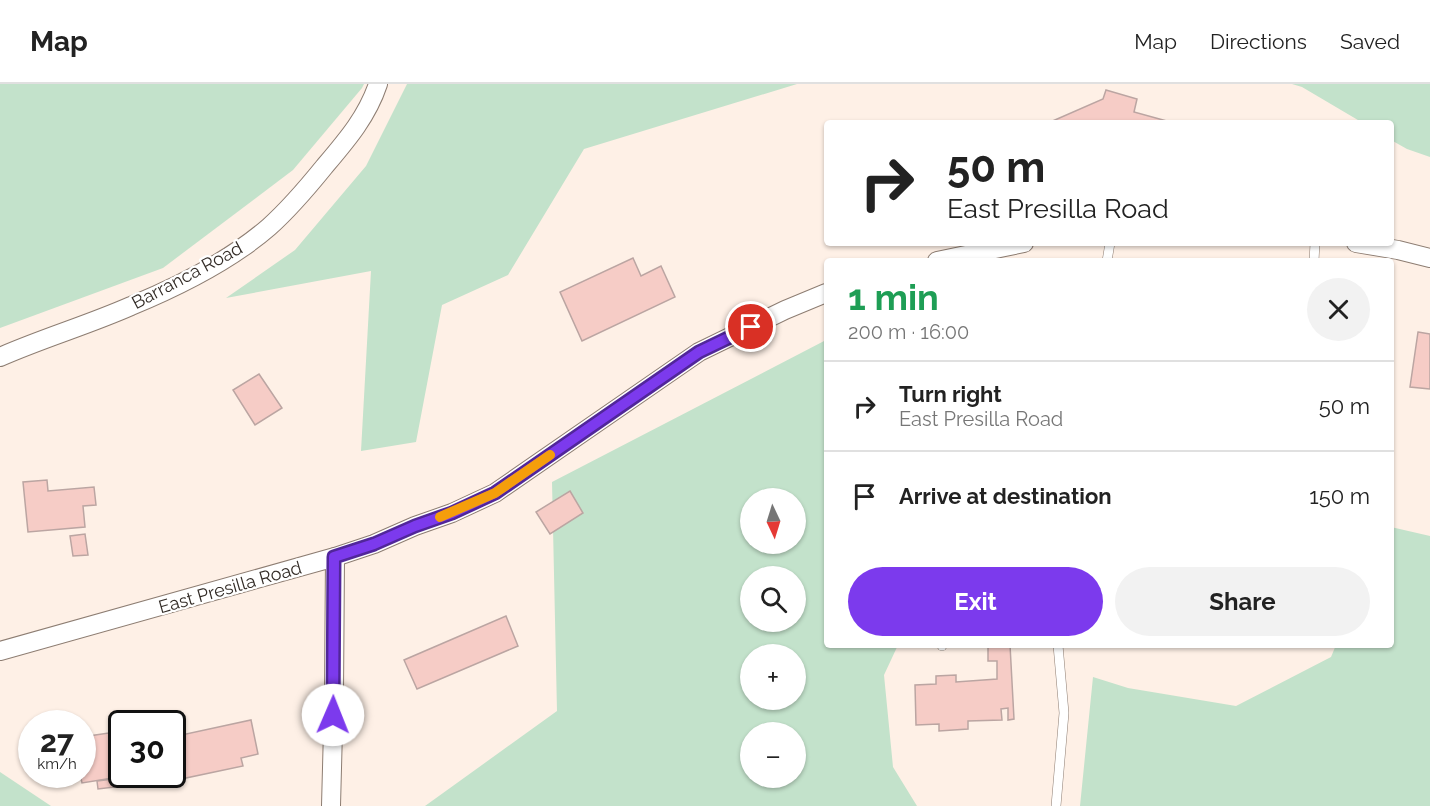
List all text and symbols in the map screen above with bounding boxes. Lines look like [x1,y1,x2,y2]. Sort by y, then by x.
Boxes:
text: Map [30,25,88,58]
text: Map [1134,29,1177,54]
text: Directions [1210,29,1307,54]
text: Saved [1340,29,1400,54]
text: 50 m [947,143,1045,192]
icon: right [848,144,926,222]
text: East Presilla Road [947,193,1169,224]
street label: Barranca Road [128,237,246,313]
text: 1 min [848,276,939,318]
button: close [1307,278,1370,341]
pin [725,301,776,352]
icon: arrive [734,310,767,343]
text: 200 m · 16:00 [848,320,969,344]
text: Turn right [899,381,1002,407]
icon: right [848,390,881,423]
text: 50 m [1319,393,1370,419]
text: East Presilla Road [899,407,1063,431]
icon: arrive [848,480,881,513]
text: Arrive at destination [899,483,1112,509]
text: 150 m [1309,483,1370,509]
north arrow [740,488,806,554]
map controls [740,488,806,788]
street label: East Presilla Road [156,557,304,617]
button: search [740,566,806,632]
button: Exit [848,567,1103,636]
button: Share [1115,567,1370,636]
button: + [740,644,806,710]
position arrow [301,683,365,747]
speed limit sign: 30 [108,710,186,788]
button: − [740,722,806,788]
text: 27 [40,724,74,759]
text: km/h [37,755,77,773]

